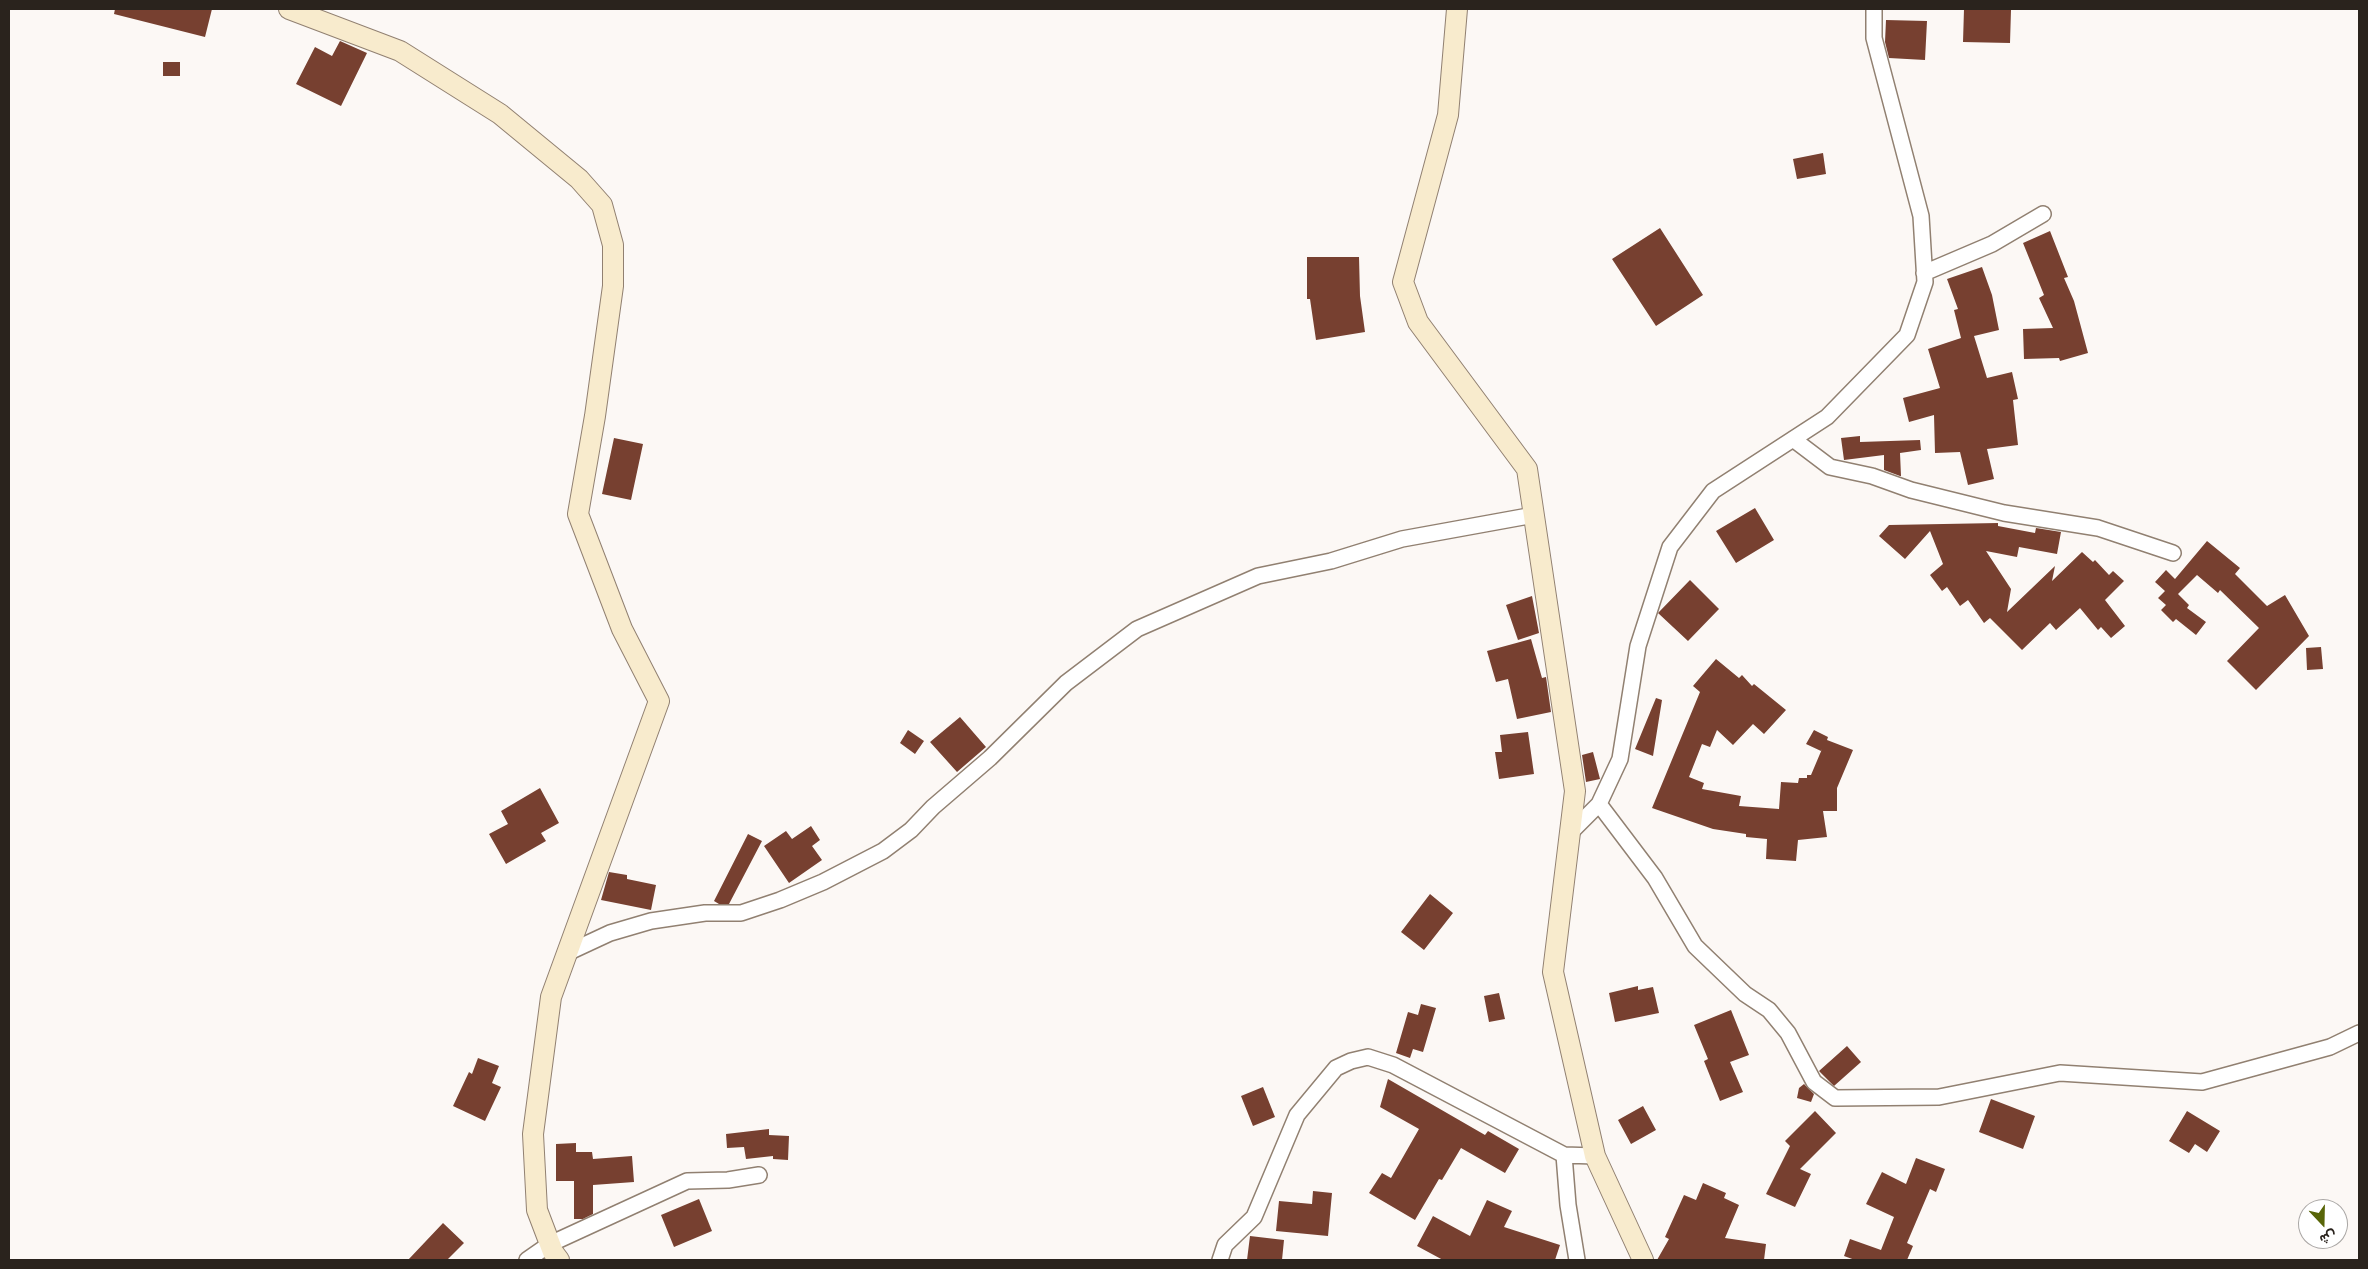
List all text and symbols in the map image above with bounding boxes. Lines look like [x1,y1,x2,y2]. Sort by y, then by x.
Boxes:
north arrow [2298,1199,2348,1249]
text: ش [2317,1227,2339,1248]

